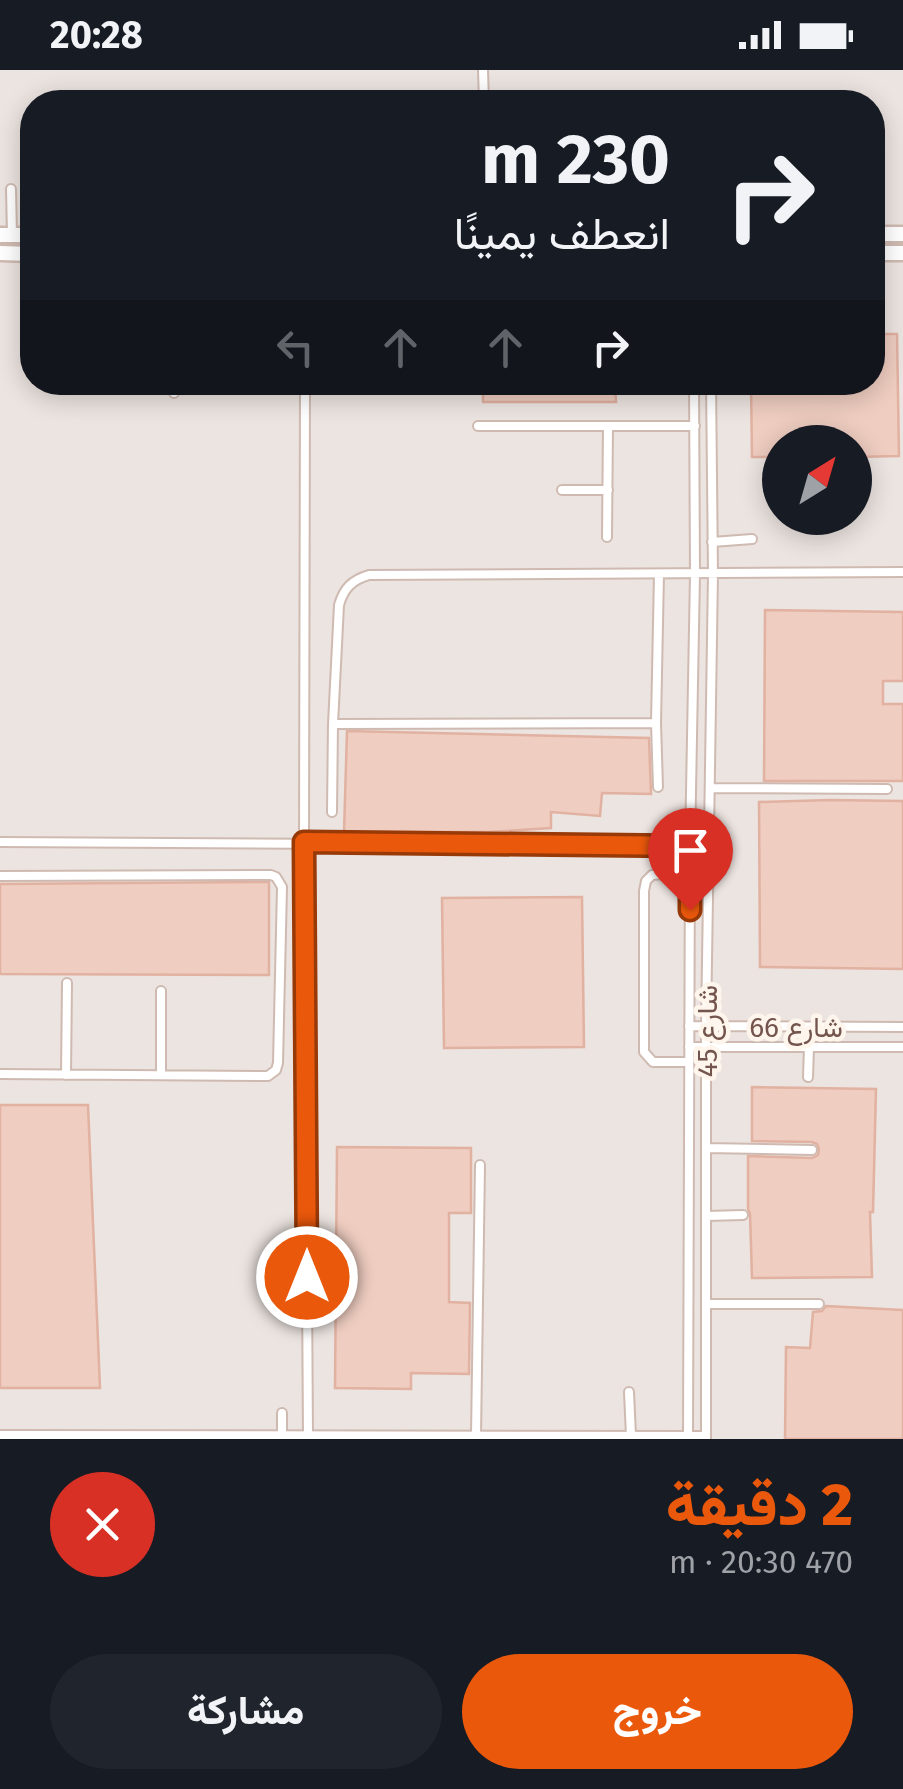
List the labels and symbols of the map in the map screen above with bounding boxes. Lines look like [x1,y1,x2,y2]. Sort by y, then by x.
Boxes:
north arrow [762,425,872,535]
pin [648,808,733,911]
street label: شارع 45 [691,985,726,1077]
street label: شارع 66 [749,1011,843,1046]
position arrow [255,1225,359,1329]

